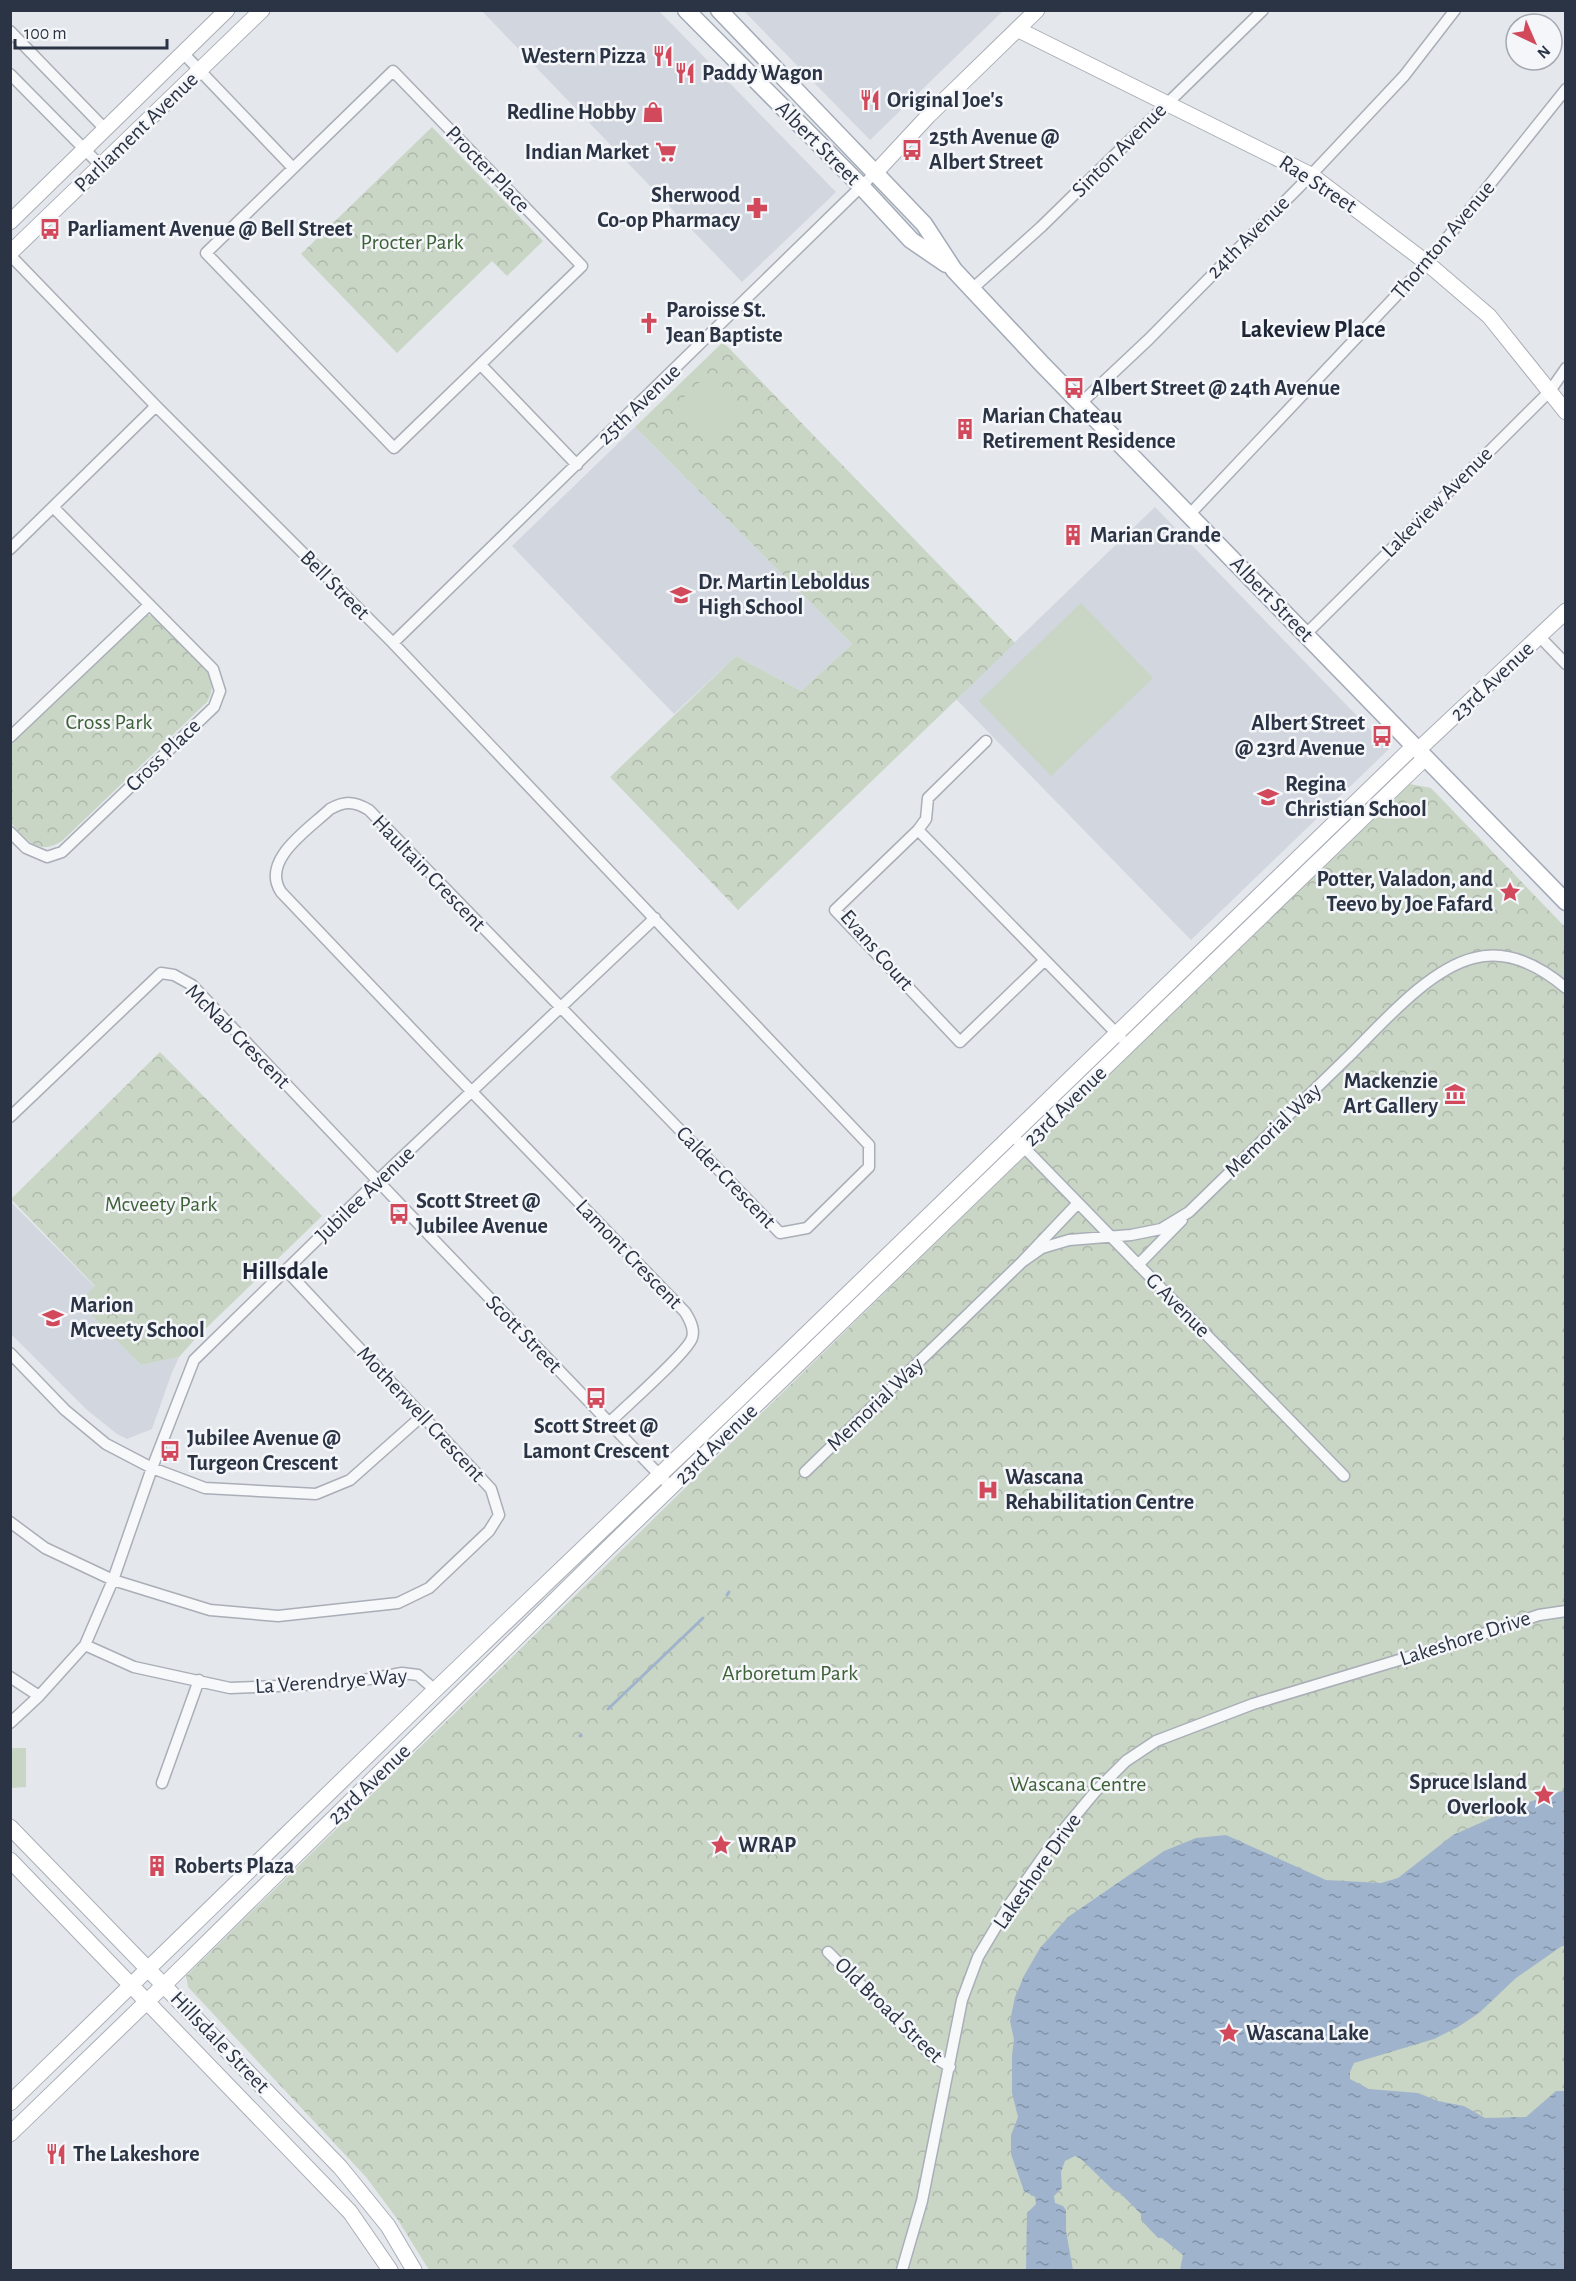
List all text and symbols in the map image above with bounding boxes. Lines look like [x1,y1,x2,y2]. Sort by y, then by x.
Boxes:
scale bar [15,12,166,50]
north arrow [1504,12,1564,72]
text: 100 m [24,25,67,43]
text: N [1534,42,1553,62]
restaurant icon: Western Pizza [651,44,675,68]
place label: Western Pizza [521,45,646,67]
restaurant icon: Paddy Wagon [673,61,697,85]
place label: Paddy Wagon [702,62,823,85]
street label: Parliament Avenue [70,68,202,196]
restaurant icon: Original Joe's [858,88,882,112]
place label: Original Joe's [887,89,1003,111]
street label: Albert Street [772,97,864,189]
street label: Sinton Avenue [1068,99,1170,201]
shop icon: Redline Hobby [641,100,665,124]
place label: Redline Hobby [507,101,636,124]
street label: Procter Place [442,122,534,216]
place label: 25th Avenue @ Albert Street [929,126,1060,173]
bus stop icon: 25th Avenue @ Albert Street [900,138,924,162]
supermarket icon: Indian Market [654,140,678,164]
place label: Indian Market [525,141,650,163]
street label: Rae Street [1275,151,1361,217]
street label: Thornton Avenue [1387,176,1499,304]
place label: Sherwood Co-op Pharmacy [597,184,740,232]
street label: 24th Avenue [1202,191,1294,283]
pharmacy icon: Sherwood Co-op Pharmacy [745,196,769,220]
bus stop icon: Parliament Avenue @ Bell Street [38,217,62,241]
place label: Parliament Avenue @ Bell Street [67,218,353,240]
park label: Procter Park [360,231,464,253]
place label: Paroisse St. Jean Baptiste [666,299,783,346]
church icon: Paroisse St. Jean Baptiste [637,311,661,335]
district label: Lakeview Place [1240,318,1386,342]
street label: 25th Avenue [593,359,685,449]
bus stop icon: Albert Street @ 24th Avenue [1062,376,1086,400]
place label: Albert Street @ 24th Avenue [1091,377,1340,399]
place label: Marian Chateau Retirement Residence [982,405,1176,452]
building icon: Marian Chateau Retirement Residence [953,417,977,441]
street label: Lakeview Avenue [1377,442,1497,562]
building icon: Marian Grande [1061,523,1085,547]
place label: Marian Grande [1090,524,1221,546]
street label: Bell Street [296,546,374,624]
street label: Albert Street [1226,552,1318,646]
place label: Dr. Martin Leboldus High School [698,571,870,618]
school or university icon: Dr. Martin Leboldus High School [669,583,693,607]
street label: 23rd Avenue [1446,637,1538,725]
park label: Cross Park [66,711,152,733]
place label: Albert Street @ 23rd Avenue [1235,712,1366,759]
street label: Cross Place [121,714,205,796]
bus stop icon: Albert Street @ 23rd Avenue [1370,724,1394,748]
place label: Regina Christian School [1285,773,1427,820]
school or university icon: Regina Christian School [1256,785,1280,809]
street label: Haultain Crescent [368,811,490,935]
place label: Potter, Valadon, and Teevo by Joe Fafard [1317,868,1493,916]
place icon: Potter, Valadon, and Teevo by Joe Fafard [1498,880,1522,904]
street label: Evans Court [836,905,918,995]
street label: McNab Crescent [182,980,294,1092]
street label: 23rd Avenue [1019,1062,1111,1150]
place label: Mackenzie Art Gallery [1343,1070,1438,1118]
street label: Memorial Way [1221,1078,1326,1181]
museum icon: Mackenzie Art Gallery [1443,1082,1467,1106]
street label: Calder Crescent [672,1122,780,1232]
street label: Jubilee Avenue [311,1142,419,1246]
place label: Scott Street @ Jubilee Avenue [416,1190,548,1237]
park label: Mcveety Park [105,1193,217,1215]
street label: Lamont Crescent [572,1195,686,1313]
bus stop icon: Scott Street @ Jubilee Avenue [387,1202,411,1226]
district label: Hillsdale [242,1260,328,1284]
street label: G Avenue [1142,1269,1214,1341]
street label: Scott Street [482,1291,566,1377]
place label: Marion Mcveety School [70,1294,205,1342]
school or university icon: Marion Mcveety School [41,1306,65,1330]
street label: Motherwell Crescent [353,1342,489,1486]
street label: Memorial Way [823,1352,928,1455]
bus stop icon: Scott Street @ Lamont Crescent [584,1386,608,1410]
street label: 23rd Avenue [670,1400,762,1488]
place label: Scott Street @ Lamont Crescent [523,1415,670,1462]
place label: Jubilee Avenue @ Turgeon Crescent [187,1427,341,1474]
bus stop icon: Jubilee Avenue @ Turgeon Crescent [158,1439,182,1463]
place label: Wascana Rehabilitation Centre [1005,1466,1194,1513]
hospital icon: Wascana Rehabilitation Centre [976,1478,1000,1502]
street label: Lakeshore Drive [1397,1607,1533,1669]
park label: Arboretum Park [722,1662,858,1684]
street label: La Verendrye Way [254,1665,408,1697]
street label: 23rd Avenue [323,1740,415,1828]
place label: Spruce Island Overlook [1409,1771,1527,1818]
park label: Wascana Centre [1010,1773,1146,1795]
place icon: Spruce Island Overlook [1532,1783,1556,1807]
street label: Lakeshore Drive [989,1809,1085,1933]
place icon: WRAP [709,1833,733,1857]
place label: WRAP [738,1834,796,1856]
building icon: Roberts Plaza [145,1854,169,1878]
place label: Roberts Plaza [174,1855,295,1877]
street label: Old Broad Street [831,1953,947,2067]
street label: Hillsdale Street [166,1987,274,2097]
place icon: Wascana Lake [1217,2021,1241,2045]
place label: Wascana Lake [1246,2022,1369,2044]
restaurant icon: The Lakeshore [44,2142,68,2166]
place label: The Lakeshore [73,2143,200,2165]

